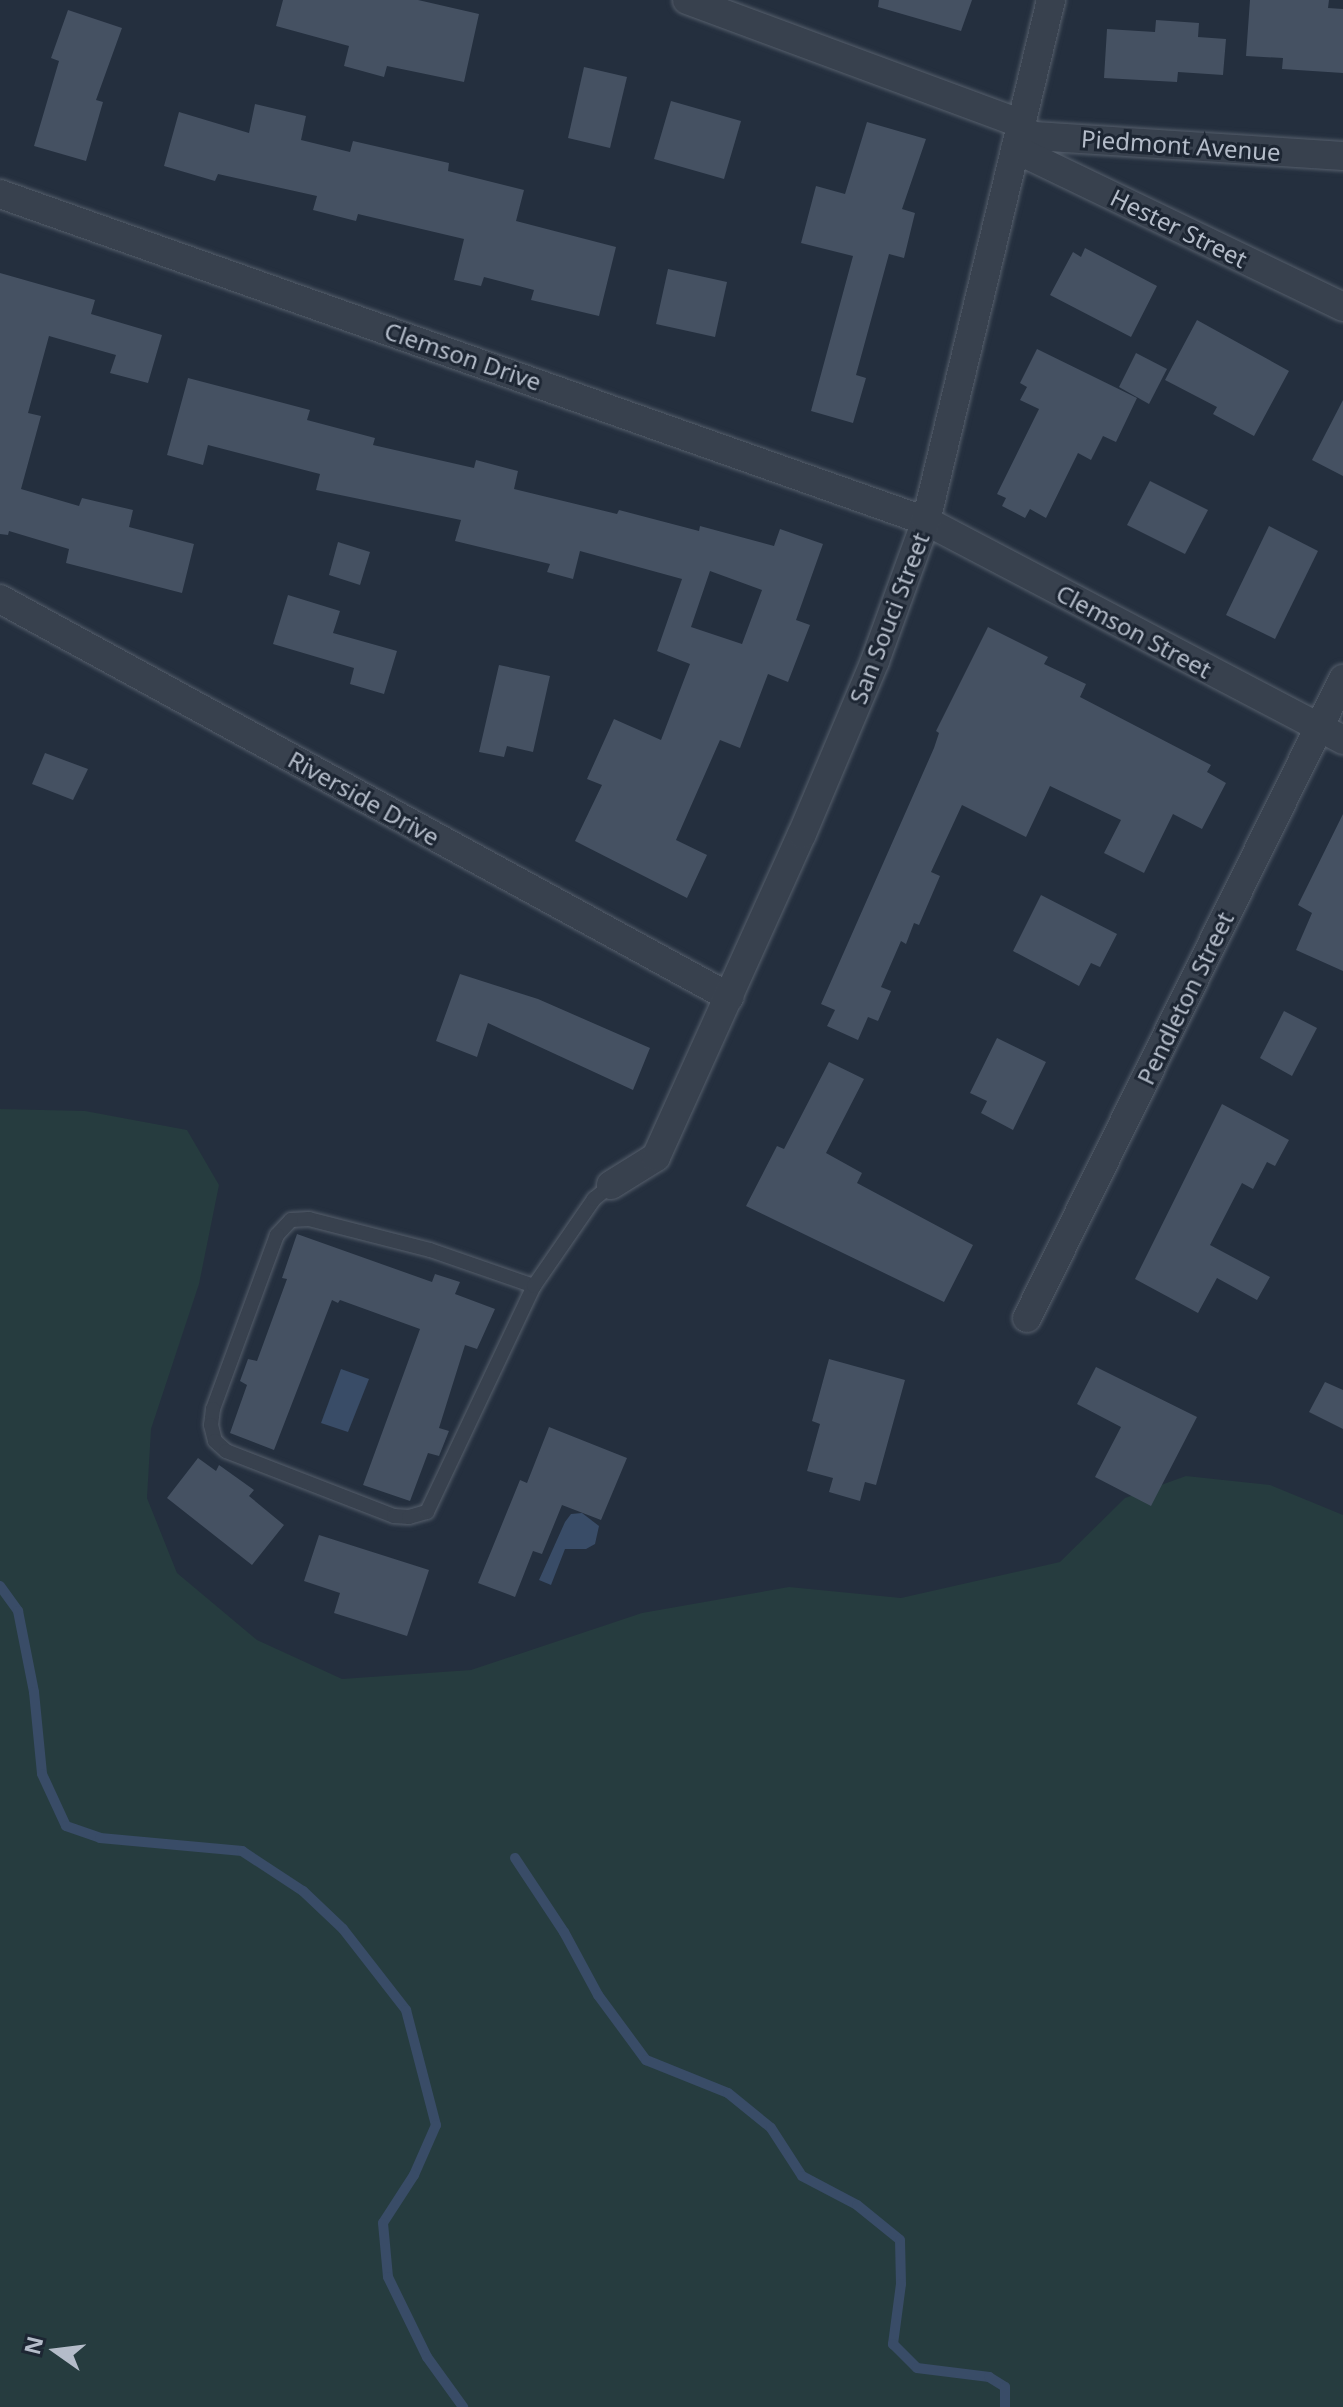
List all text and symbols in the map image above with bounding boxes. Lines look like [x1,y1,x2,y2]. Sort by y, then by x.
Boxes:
street label: Piedmont Avenue [1080,124,1282,166]
street label: Hester Street [1106,183,1252,273]
street label: Clemson Drive [381,316,545,396]
street label: San Souci Street [843,528,935,708]
street label: Clemson Street [1052,578,1216,684]
street label: Riverside Drive [283,745,445,851]
street label: Pendleton Street [1131,907,1239,1089]
north arrow [16,2311,96,2391]
text: N [16,2333,49,2358]

